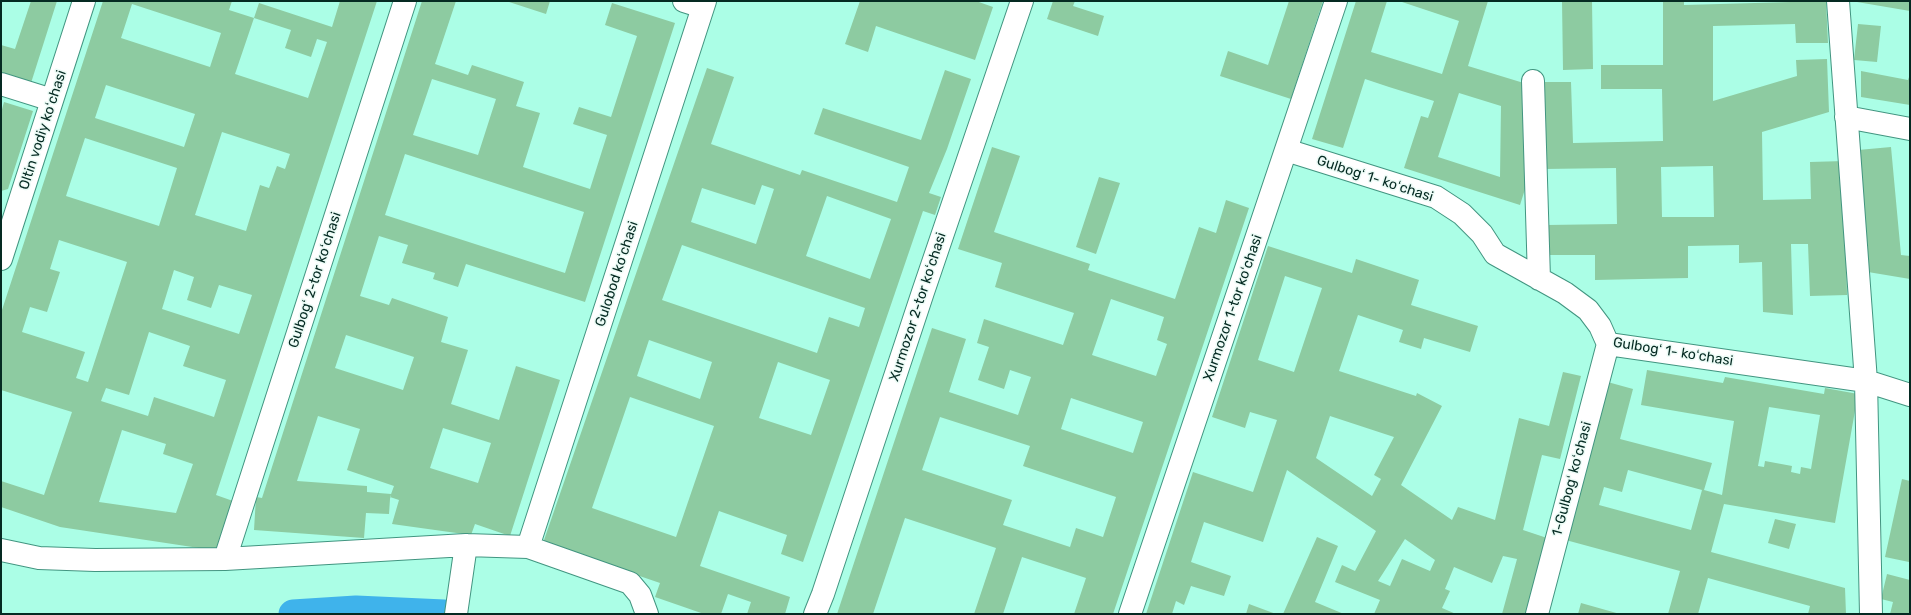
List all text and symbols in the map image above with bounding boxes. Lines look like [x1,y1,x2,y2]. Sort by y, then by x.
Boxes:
street label: Oltin vodiy koʻchasi [16,68,70,192]
street label: Gulbogʻ 1- koʻchasi [1315,152,1435,206]
street label: Gulbogʻ 2-tor koʻchasi [285,210,345,350]
street label: Gulobod koʻchasi [592,219,642,329]
street label: Xurmozor 2-tor koʻchasi [886,230,950,384]
street label: Xurmozor 1-tor koʻchasi [1200,233,1266,383]
street label: Gulbogʻ 1- koʻchasi [1612,334,1734,370]
street label: 1-Gulbogʻ koʻchasi [1549,420,1595,538]

